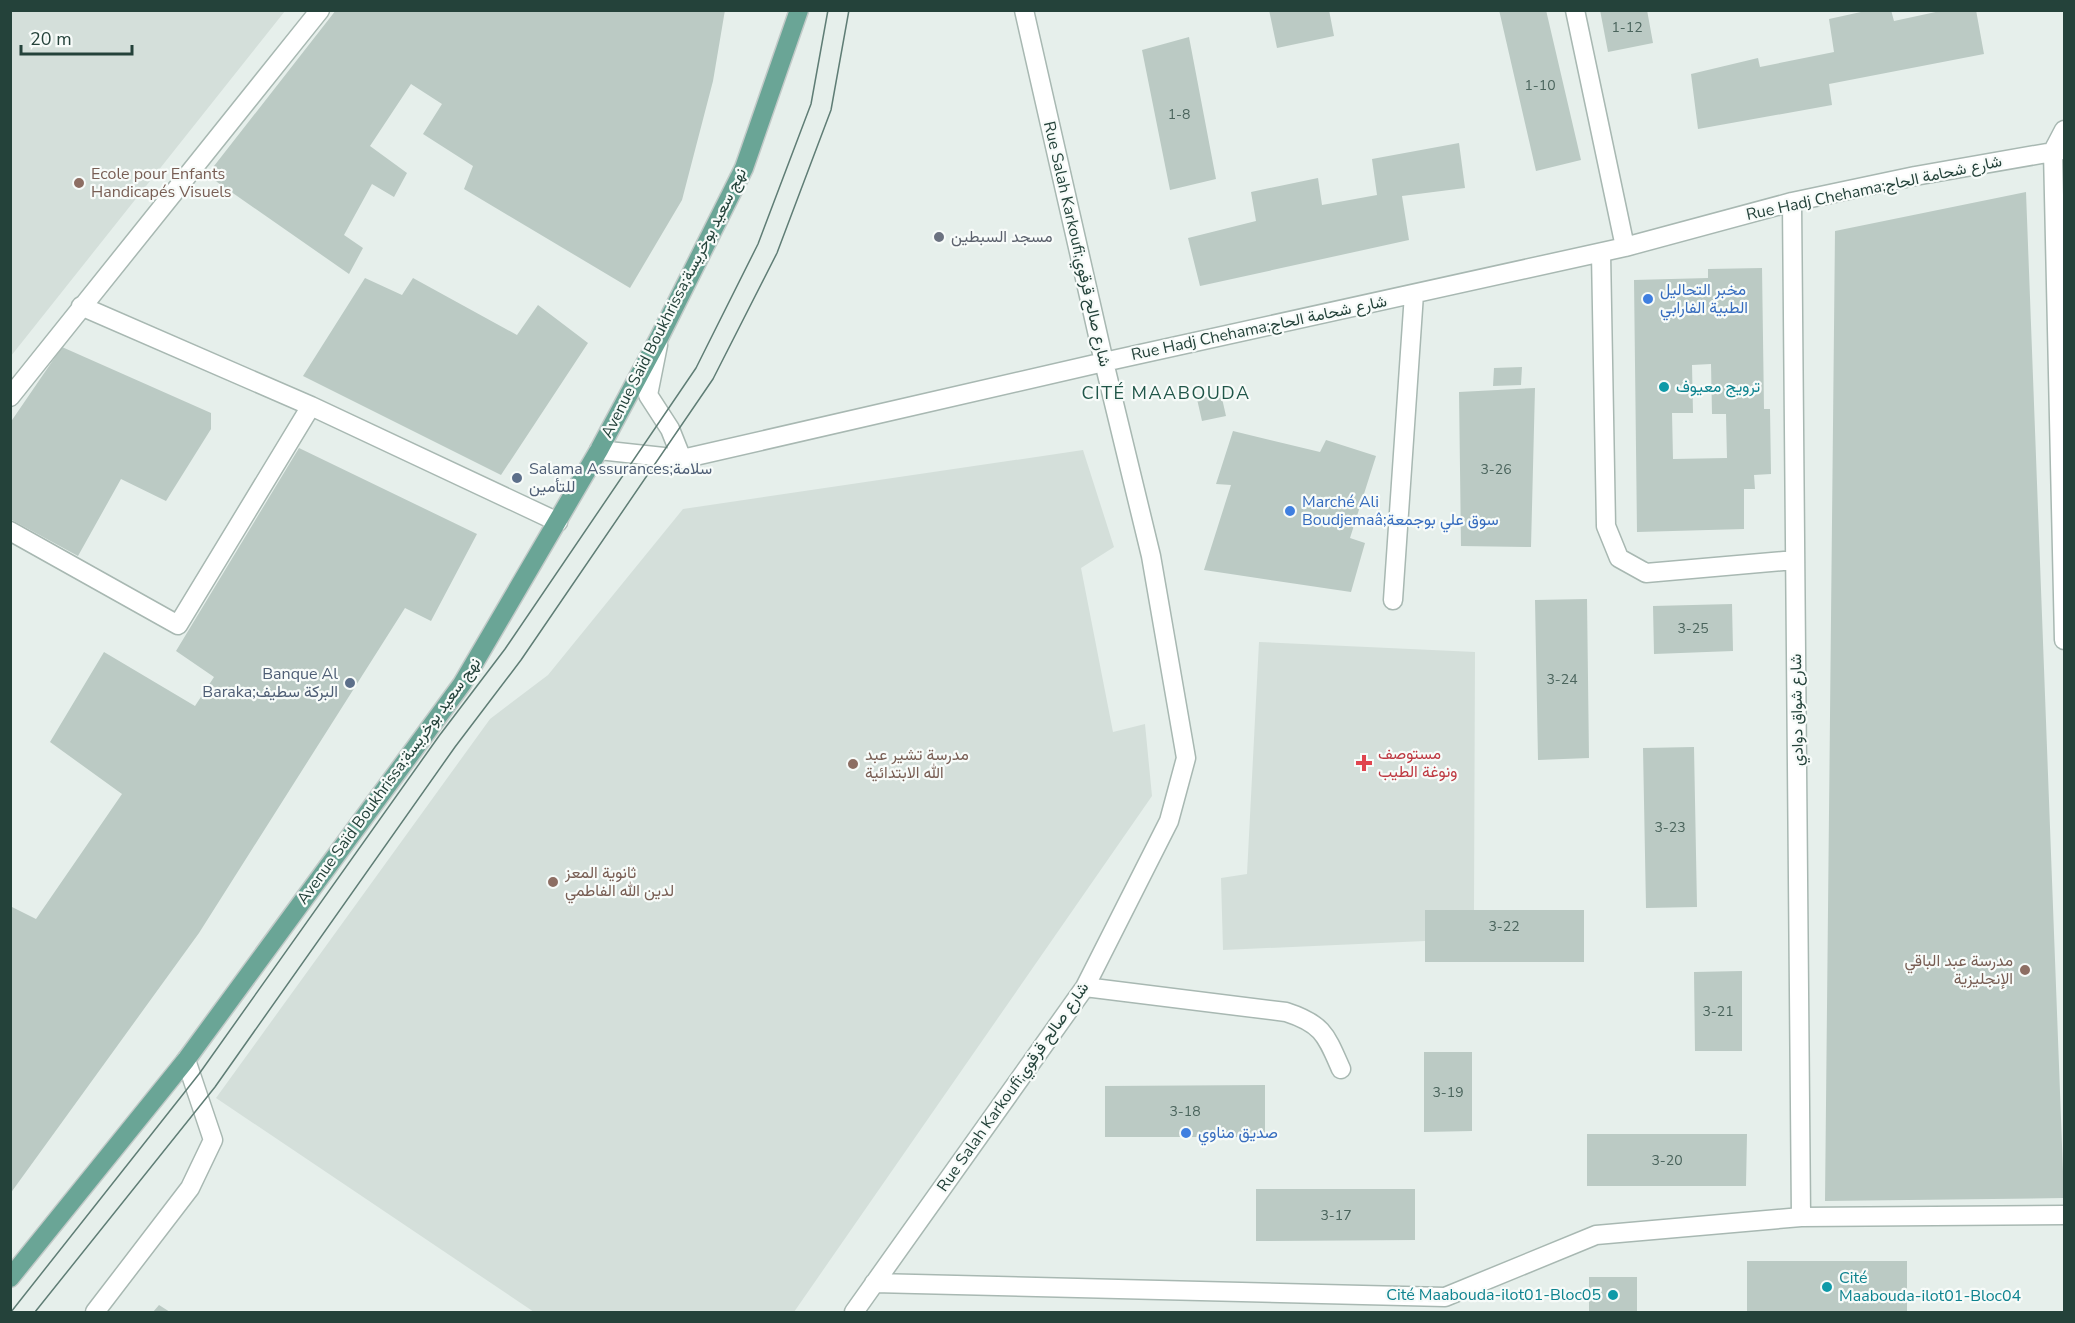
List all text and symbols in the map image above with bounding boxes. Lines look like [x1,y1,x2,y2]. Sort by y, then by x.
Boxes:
scale bar [21,18,132,56]
house number: 1-12 [1611,18,1643,37]
text: 20 m [30,27,72,51]
house number: 1-10 [1524,76,1556,95]
house number: 1-8 [1168,105,1190,124]
street label: Rue Salah Karkoufi;شارع صالح قرقوي [1036,119,1116,369]
street label: Rue Hadj Chehama;شارع شحامة الحاج [1744,150,2004,226]
place label: Ecole pour Enfants Handicapés Visuels [91,163,232,203]
street label: Avenue Saïd Boukhrissa;نهج سعيد بوخريسة [596,164,752,442]
marker: Ecole pour Enfants Handicapés Visuels [72,176,86,190]
place label: مسجد السبطين [951,226,1053,248]
marker: مسجد السبطين [932,230,946,244]
place label: مخبر التحاليل الطبية الفارابي [1660,279,1748,321]
street label: Rue Hadj Chehama;شارع شحامة الحاج [1129,290,1389,366]
marker: مخبر التحاليل الطبية الفارابي [1641,292,1655,306]
place label: ترويج معيوف [1676,376,1760,398]
marker: ترويج معيوف [1657,380,1671,394]
district label: CITÉ MAABOUDA [1081,381,1251,405]
place label: Salama Assurances;سلامة للتأمين [529,458,712,498]
house number: 3-26 [1480,460,1512,479]
marker: Salama Assurances;سلامة للتأمين [510,471,524,485]
place label: Marché Ali Boudjemaâ;سوق علي بوجمعة [1302,491,1499,533]
marker: Marché Ali Boudjemaâ;سوق علي بوجمعة [1283,504,1297,518]
house number: 3-25 [1677,619,1709,638]
street label: Avenue Saïd Boukhrissa;نهج سعيد بوخريسة [292,653,486,909]
street label: شارع شواق دوادي [1785,654,1811,766]
place label: Banque Al Baraka;البركة سطيف [202,663,338,703]
house number: 3-24 [1546,670,1578,689]
marker: Banque Al Baraka;البركة سطيف [343,676,357,690]
place label: مستوصف ونوغة الطيب [1378,743,1457,783]
place label: مدرسة تشير عبد الله الابتدائية [865,744,969,784]
marker: مستوصف ونوغة الطيب [1355,754,1373,772]
marker: مدرسة تشير عبد الله الابتدائية [846,757,860,771]
house number: 3-23 [1654,818,1686,837]
place label: ثانوية المعز لدين الله الفاطمي [564,862,674,904]
marker: ثانوية المعز لدين الله الفاطمي [546,875,560,889]
house number: 3-22 [1488,917,1520,936]
place label: مدرسة عبد الباقي الإنجليزية [1904,950,2013,990]
marker: مدرسة عبد الباقي الإنجليزية [2018,963,2032,977]
street label: Rue Salah Karkoufi;شارع صالح قرقوي [932,978,1096,1197]
house number: 3-21 [1702,1002,1734,1021]
house number: 3-19 [1432,1083,1464,1102]
house number: 3-18 [1169,1102,1201,1121]
place label: صديق مناوي [1198,1122,1278,1146]
marker: صديق مناوي [1179,1126,1193,1140]
house number: 3-20 [1651,1151,1683,1170]
house number: 3-17 [1320,1206,1352,1225]
place label: Cité Maabouda-ilot01-Bloc04 [1839,1267,2022,1307]
marker: Cité Maabouda-ilot01-Bloc04 [1820,1280,1834,1294]
place label: Cité Maabouda-ilot01-Bloc05 [1386,1284,1601,1306]
marker: Cité Maabouda-ilot01-Bloc05 [1606,1288,1620,1302]

